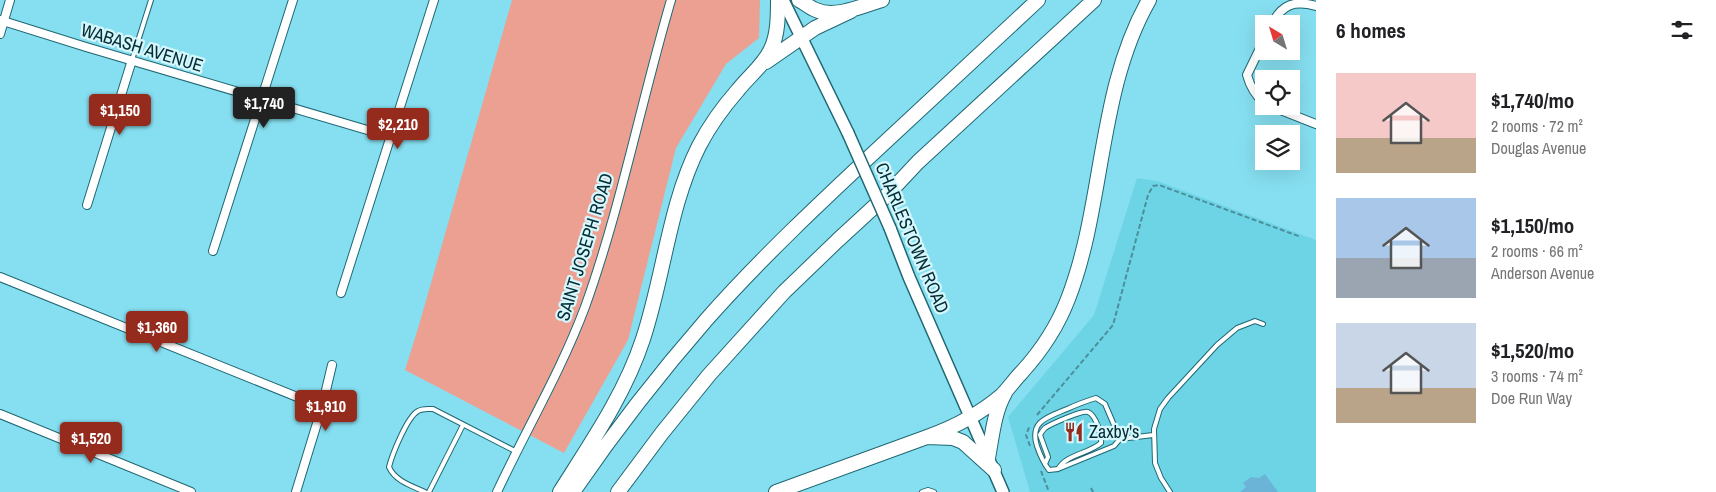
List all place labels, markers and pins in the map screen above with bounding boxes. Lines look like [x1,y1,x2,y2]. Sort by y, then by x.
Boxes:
pin: $1,740 [223,86,305,129]
pin: $1,150 [79,94,161,136]
pin: $2,210 [357,108,439,150]
pin: $1,360 [116,310,198,353]
pin: $1,910 [285,390,367,432]
place label: Zaxby's [1089,419,1139,444]
restaurant icon: Zaxby's [1063,421,1085,443]
pin: $1,520 [50,422,132,464]

